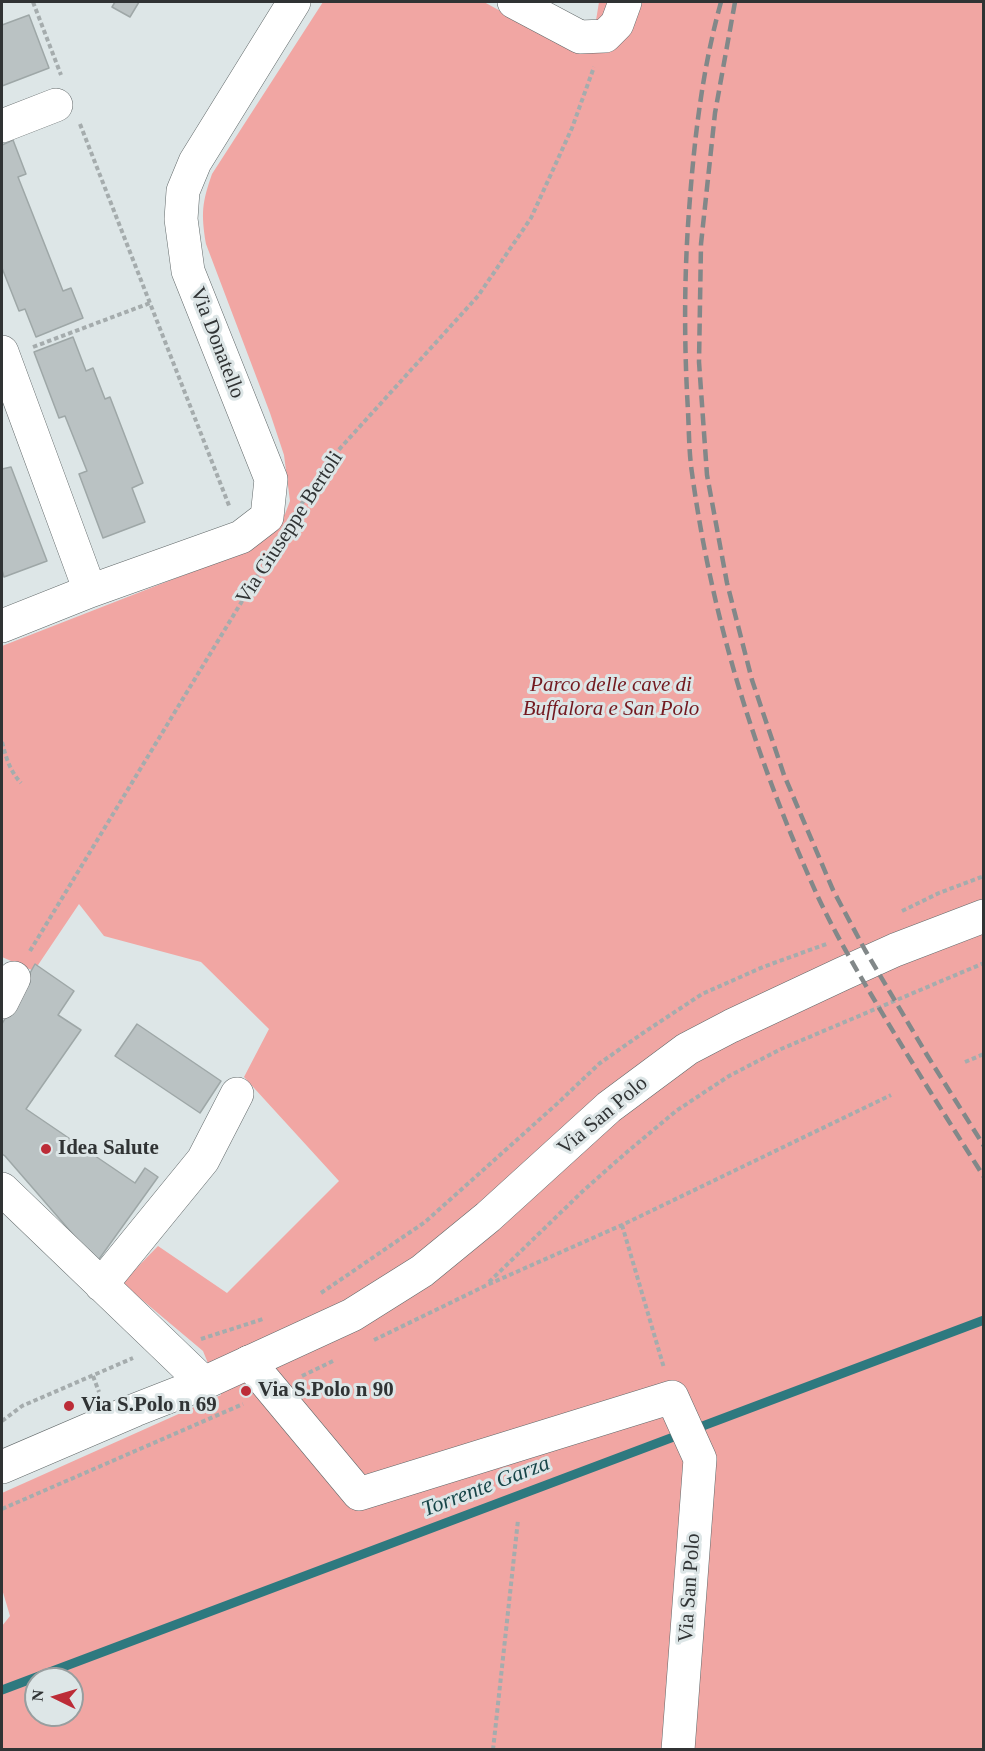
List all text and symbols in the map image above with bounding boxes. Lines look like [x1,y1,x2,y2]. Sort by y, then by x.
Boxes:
street label: Via Donatello [184,284,250,402]
street label: Via Giuseppe Bertoli [231,447,349,609]
park label: Parco delle cave di Buffalora e San Polo [523,672,699,722]
street label: Via San Polo [553,1071,653,1161]
place label: Idea Salute [58,1136,159,1162]
marker: Idea Salute [39,1142,53,1156]
place label: Via S.Polo n 90 [258,1378,394,1404]
marker: Via S.Polo n 90 [239,1384,253,1398]
place label: Via S.Polo n 69 [81,1393,217,1419]
marker: Via S.Polo n 69 [62,1399,76,1413]
water label: Torrente Garza [418,1451,554,1523]
street label: Via San Polo [674,1532,706,1644]
north arrow [24,1667,84,1727]
text: N [29,1689,47,1702]

